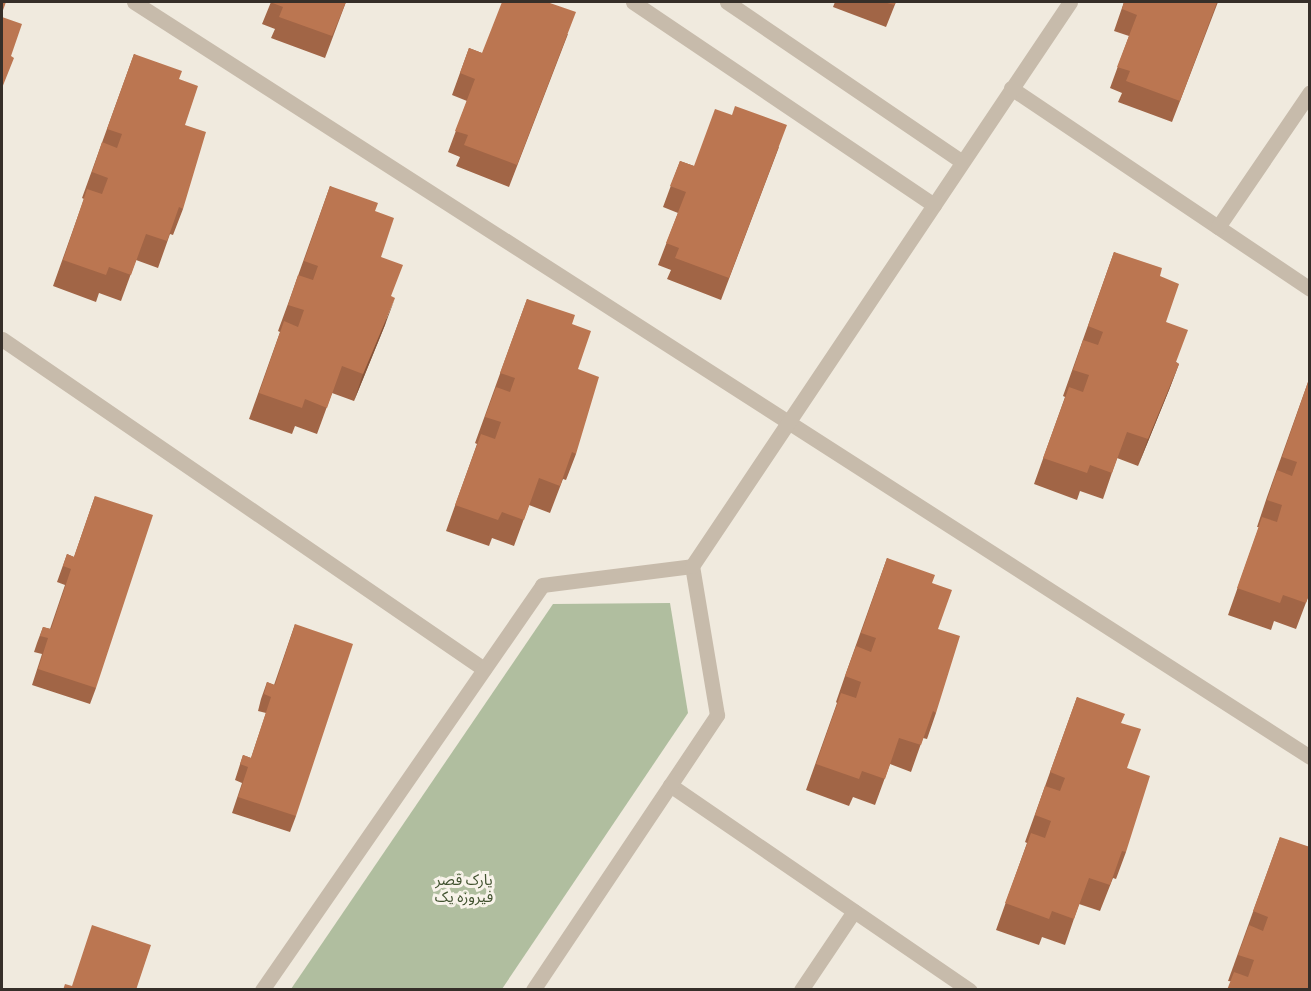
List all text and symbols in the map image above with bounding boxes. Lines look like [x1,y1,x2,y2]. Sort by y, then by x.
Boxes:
park label: پارک قصر فیروزه یک [435,872,493,907]

